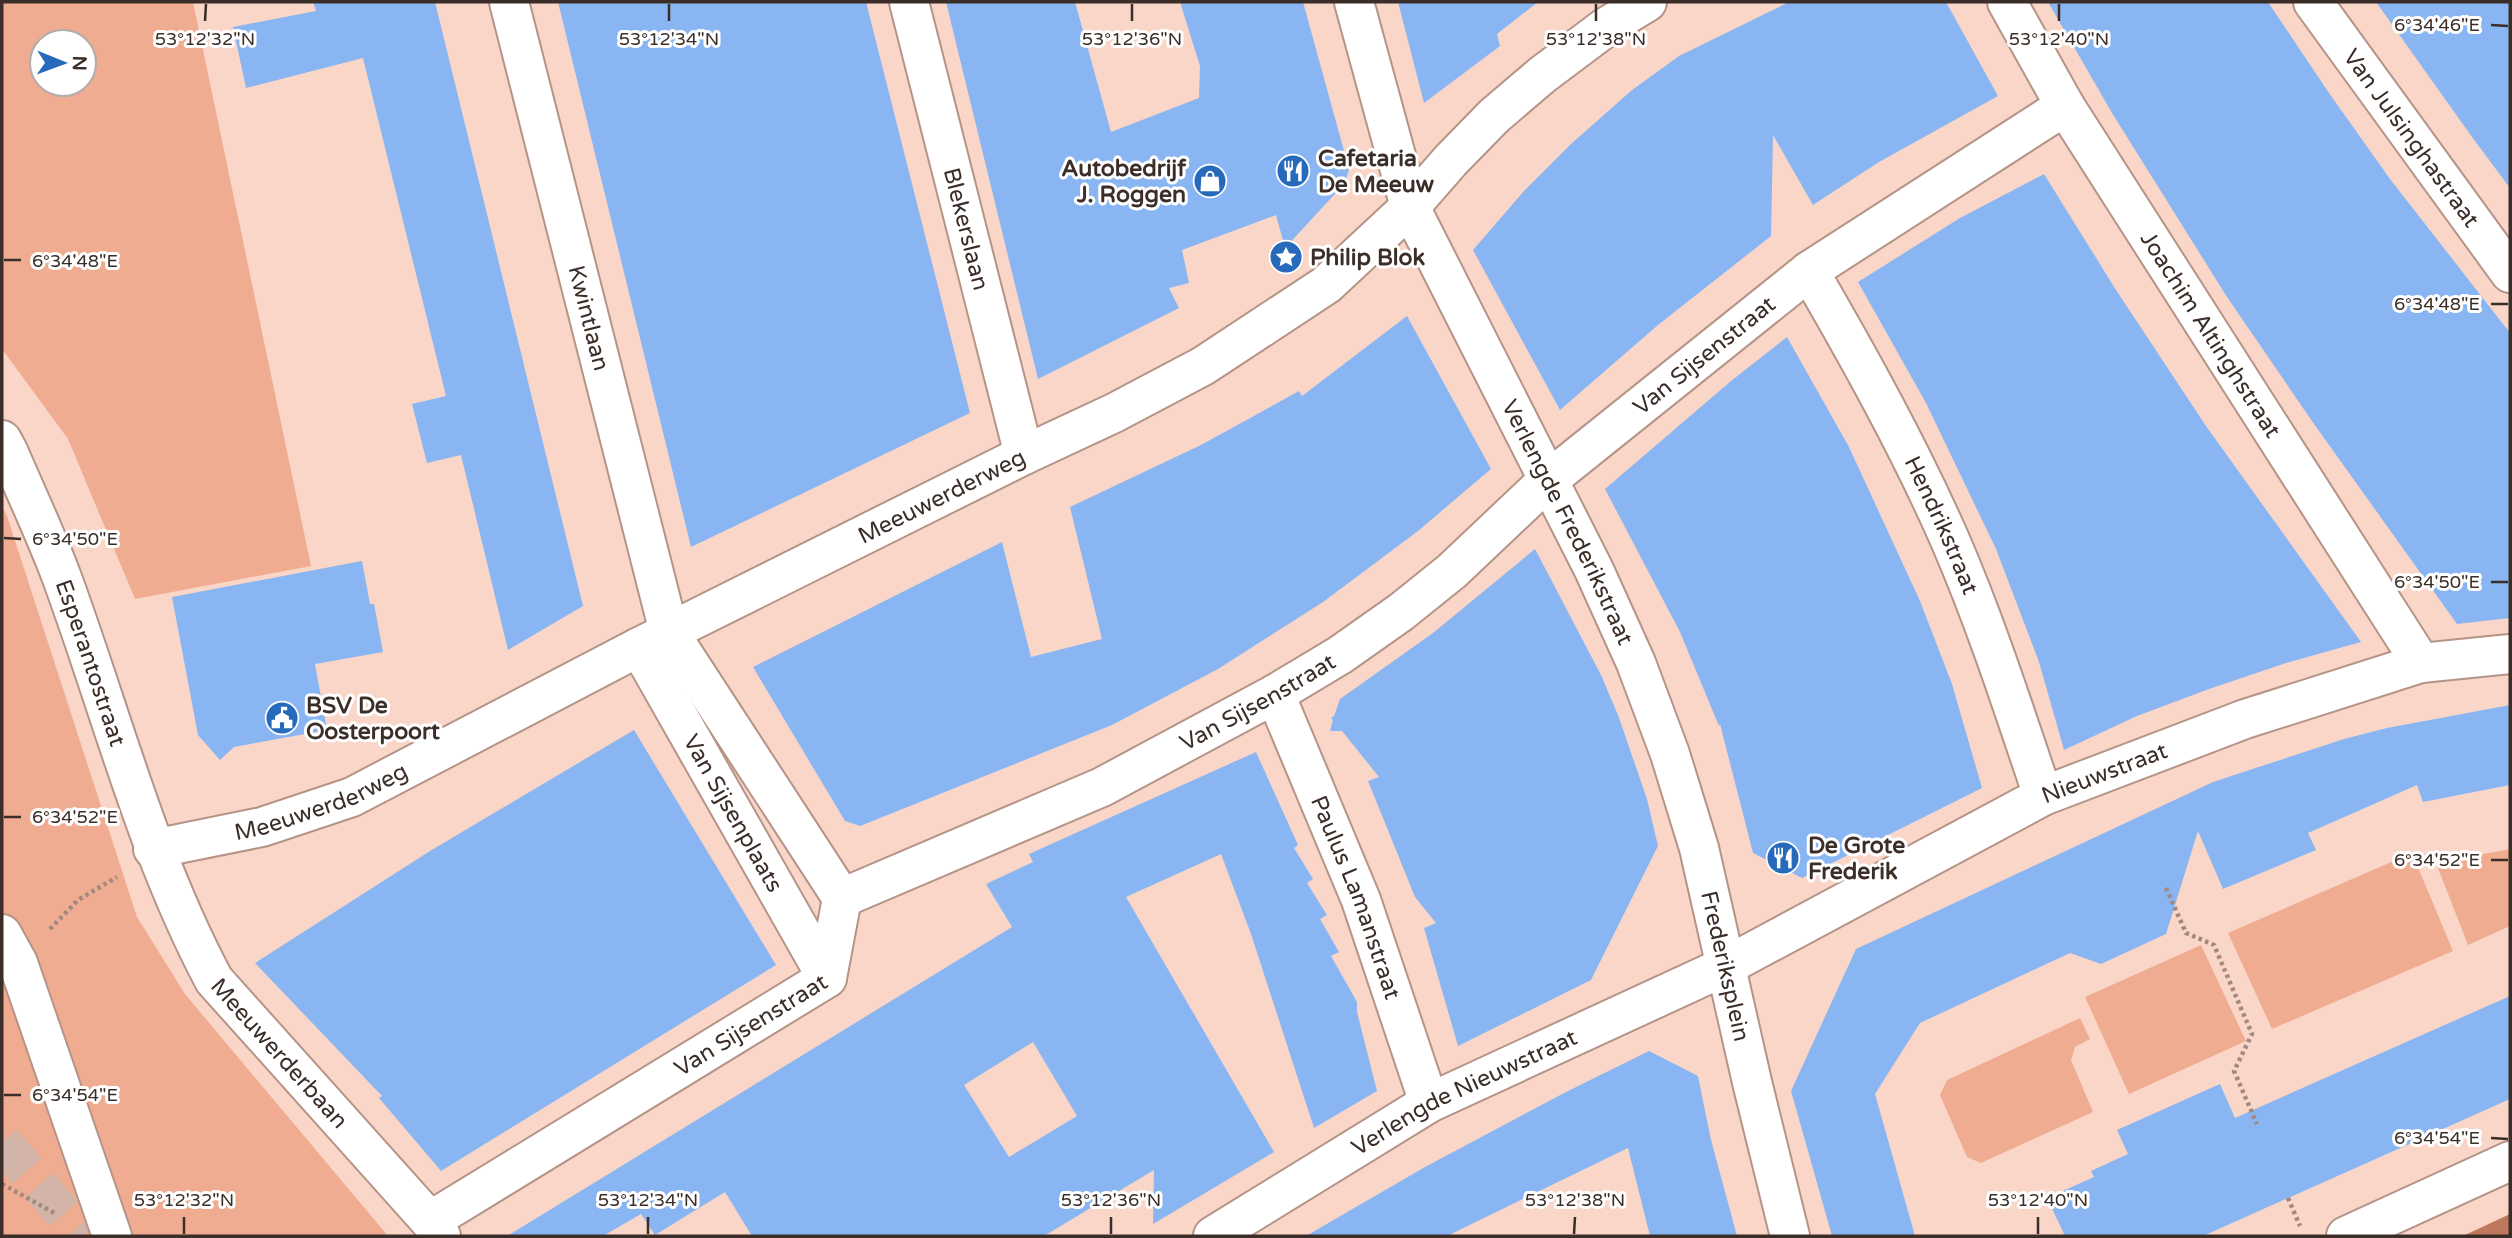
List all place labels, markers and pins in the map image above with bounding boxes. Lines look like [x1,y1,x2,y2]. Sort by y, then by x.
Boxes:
place label: Cafetaria De Meeuw [1318,145,1434,199]
restaurant icon: Cafetaria De Meeuw [1274,152,1312,190]
place label: Autobedrijf J. Roggen [1061,155,1187,209]
shop icon: Autobedrijf J. Roggen [1191,162,1229,200]
place icon: Philip Blok [1267,238,1305,276]
place label: Philip Blok [1310,244,1425,272]
place label: BSV De Oosterpoort [306,692,440,746]
public building icon: BSV De Oosterpoort [263,699,301,737]
place label: De Grote Frederik [1808,832,1905,886]
restaurant icon: De Grote Frederik [1764,839,1802,877]

